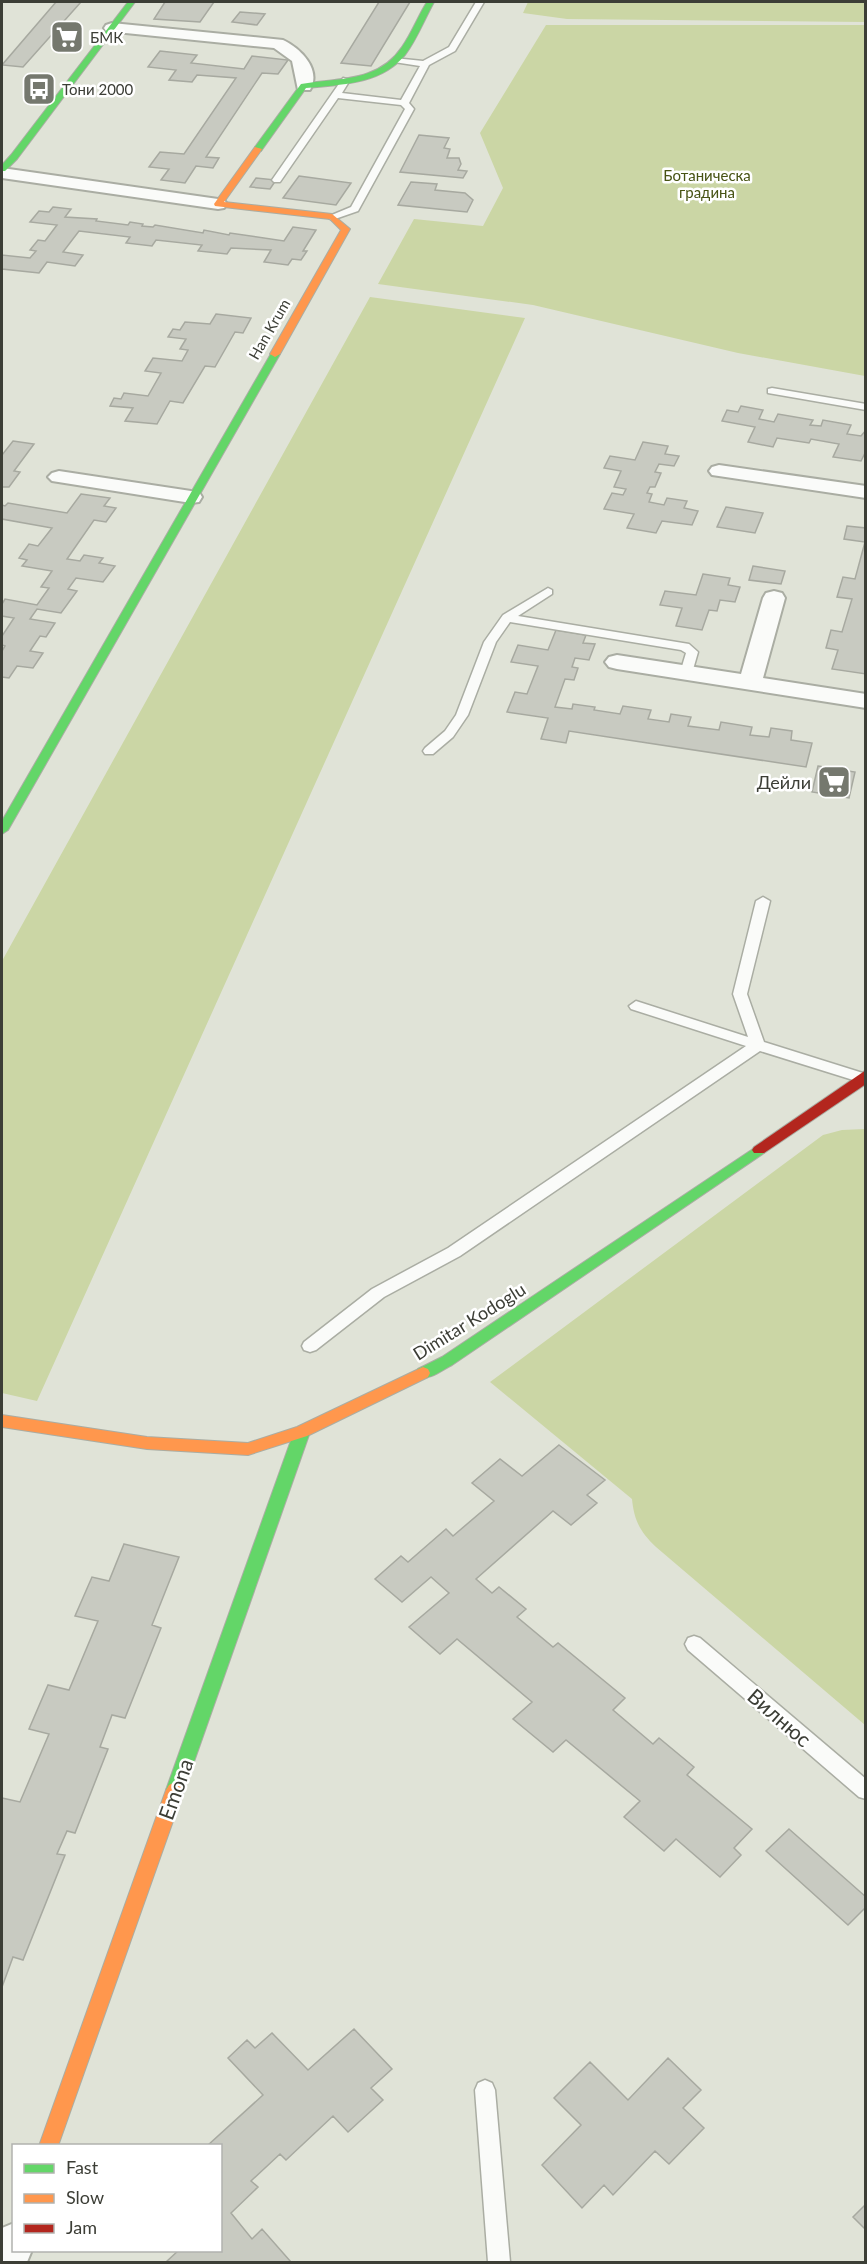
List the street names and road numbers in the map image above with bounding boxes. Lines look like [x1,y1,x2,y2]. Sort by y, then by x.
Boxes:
street label: Han Krum [244,295,294,363]
street label: Dimitar Kodoglu [409,1278,529,1364]
street label: Вилнюс [743,1683,817,1751]
street label: Emona [152,1755,198,1823]

